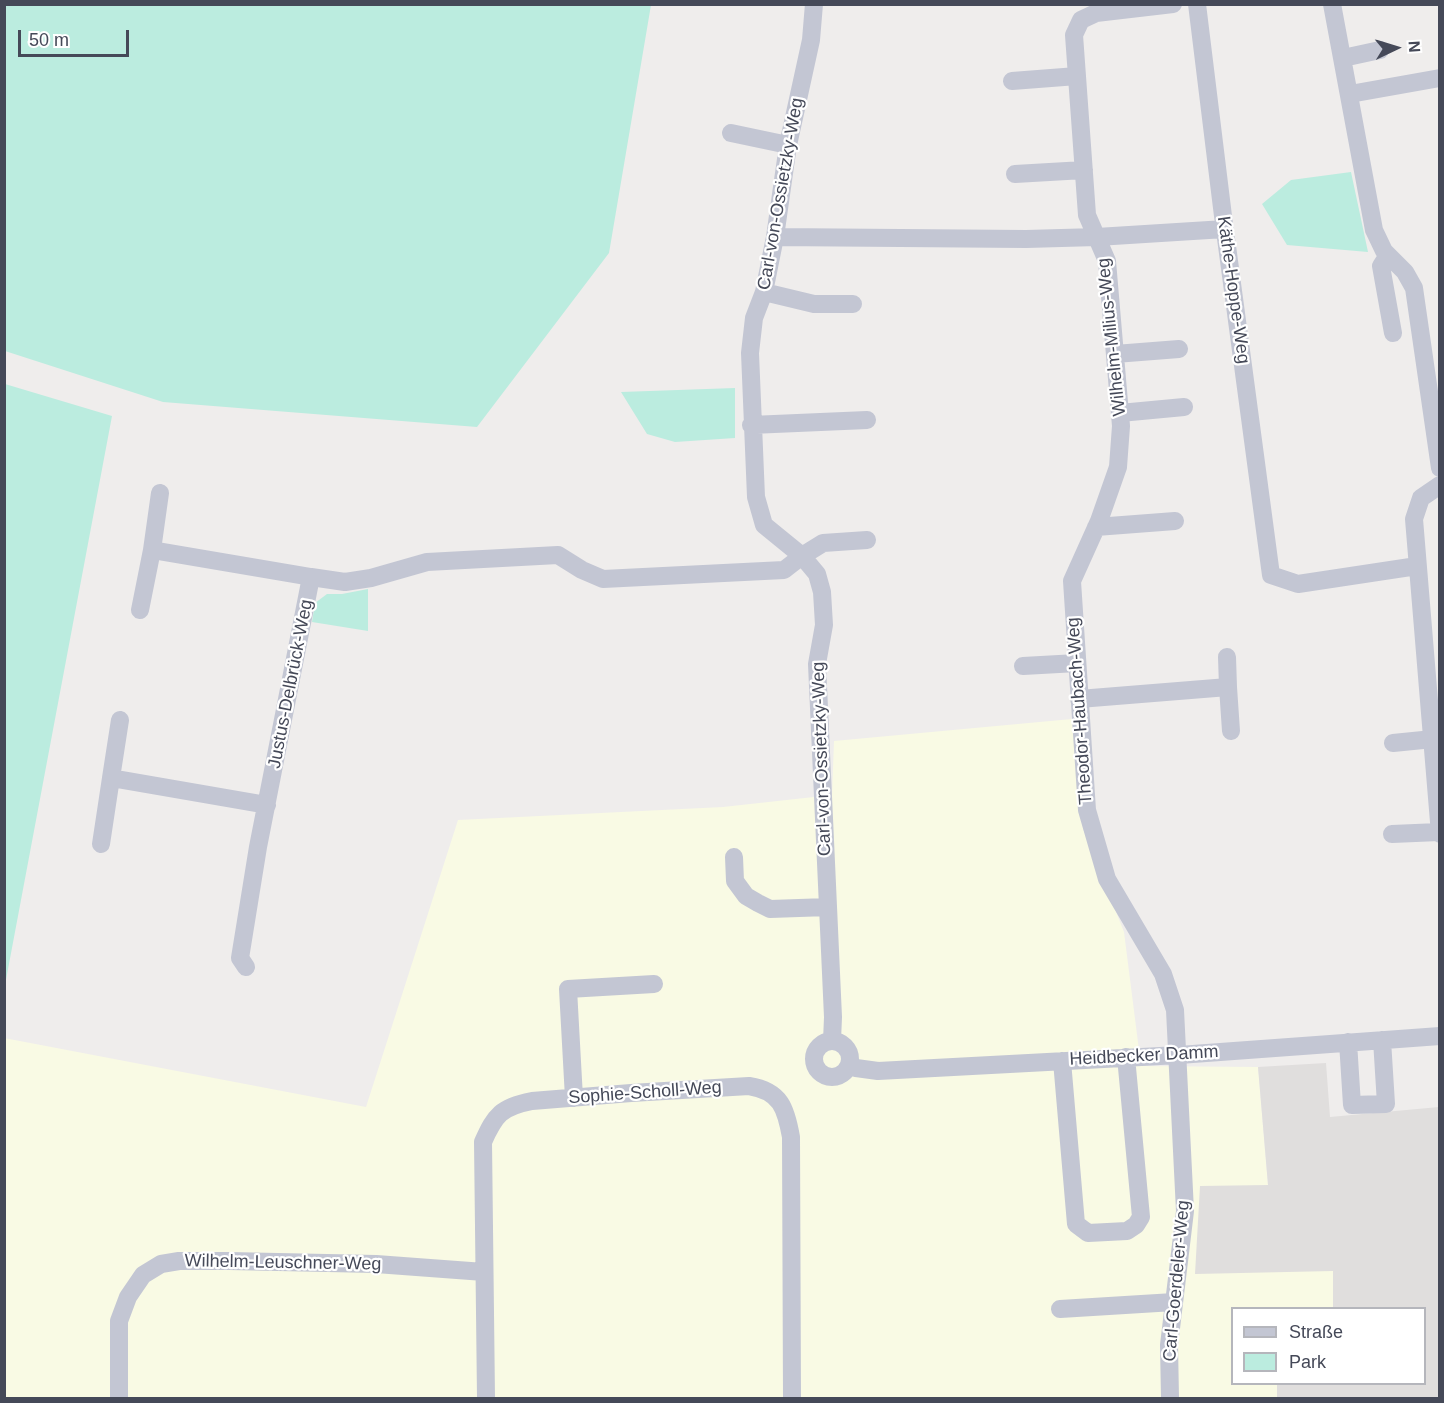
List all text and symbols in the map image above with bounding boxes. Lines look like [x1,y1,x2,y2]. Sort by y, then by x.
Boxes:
scale bar [21,18,132,56]
north arrow [1366,18,1426,78]
text: 50 m [29,30,69,50]
text: N [1406,40,1423,53]
street label: Carl-von-Ossietzky-Weg [753,96,809,292]
street label: Käthe-Hoppe-Weg [1212,215,1254,365]
street label: Wilhelm-Milius-Weg [1093,257,1131,417]
street label: Justus-Delbrück-Weg [264,598,318,770]
street label: Theodor-Haubach-Weg [1063,617,1097,805]
street label: Carl-von-Ossietzky-Weg [808,661,836,857]
street label: Heidbecker Damm [1069,1041,1219,1071]
street label: Sophie-Scholl-Weg [568,1077,722,1109]
street label: Carl-Goerdeler-Weg [1159,1200,1195,1362]
street label: Wilhelm-Leuschner-Weg [184,1250,382,1276]
legend [1231,1307,1426,1385]
text: Straße [1289,1322,1343,1342]
text: Park [1289,1352,1326,1372]

